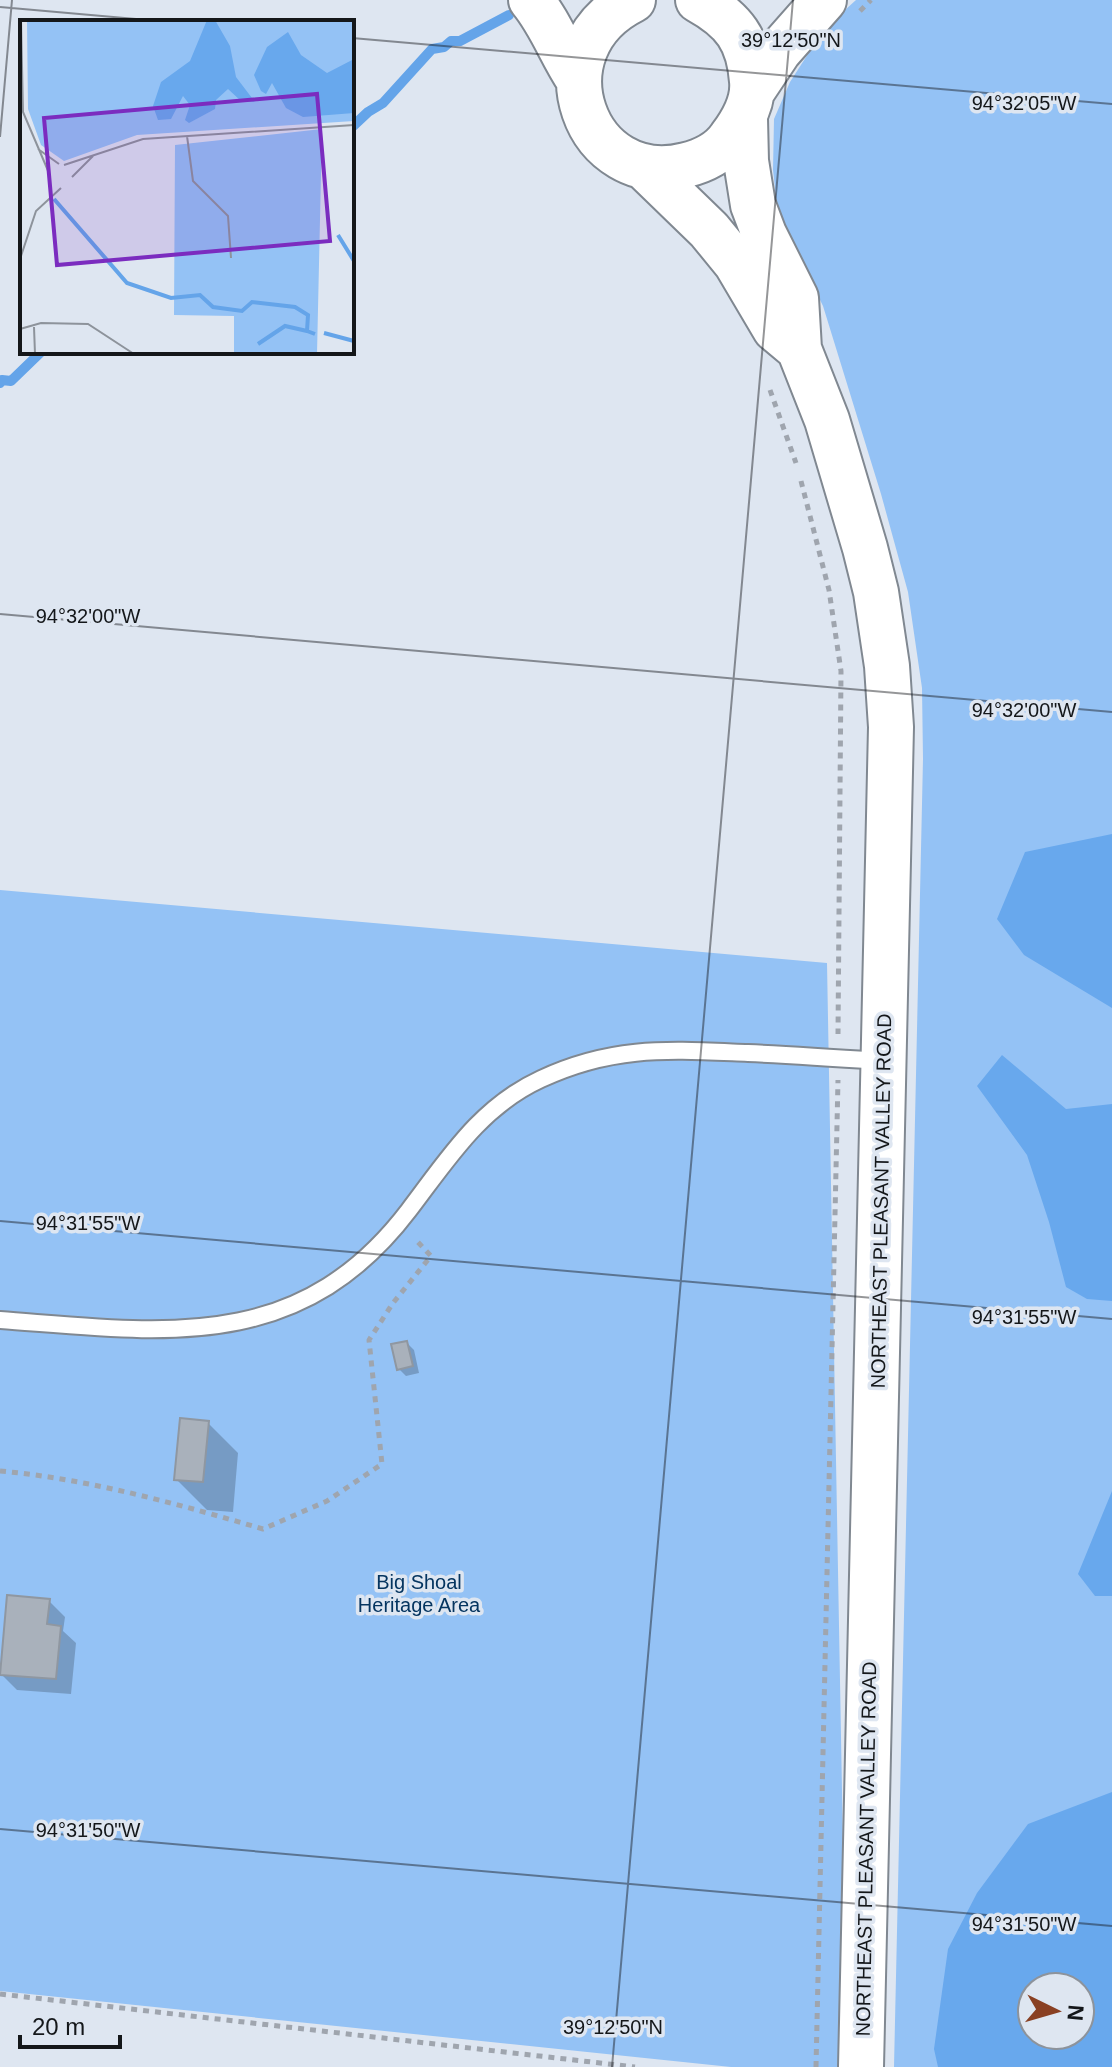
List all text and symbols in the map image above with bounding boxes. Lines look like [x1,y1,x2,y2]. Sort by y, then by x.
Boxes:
inset map [20,20,354,354]
text: 39°12'50"N [741,29,841,51]
text: 94°32'05"W [972,92,1076,114]
text: 94°32'00"W [36,605,140,627]
text: 94°32'00"W [972,699,1076,721]
street label: NORTHEAST PLEASANT VALLEY ROAD [867,1013,895,1389]
text: 94°31'55"W [36,1212,140,1234]
text: 94°31'55"W [972,1306,1076,1328]
park label: Big Shoal Heritage Area [358,1571,481,1616]
street label: NORTHEAST PLEASANT VALLEY ROAD [852,1661,880,2037]
text: 94°31'50"W [36,1819,140,1841]
text: 94°31'50"W [972,1913,1076,1935]
north arrow [1016,1971,1096,2051]
scale bar [20,1999,120,2049]
text: N [1062,2004,1089,2022]
text: 20 m [32,2013,85,2040]
text: 39°12'50"N [563,2016,663,2038]

